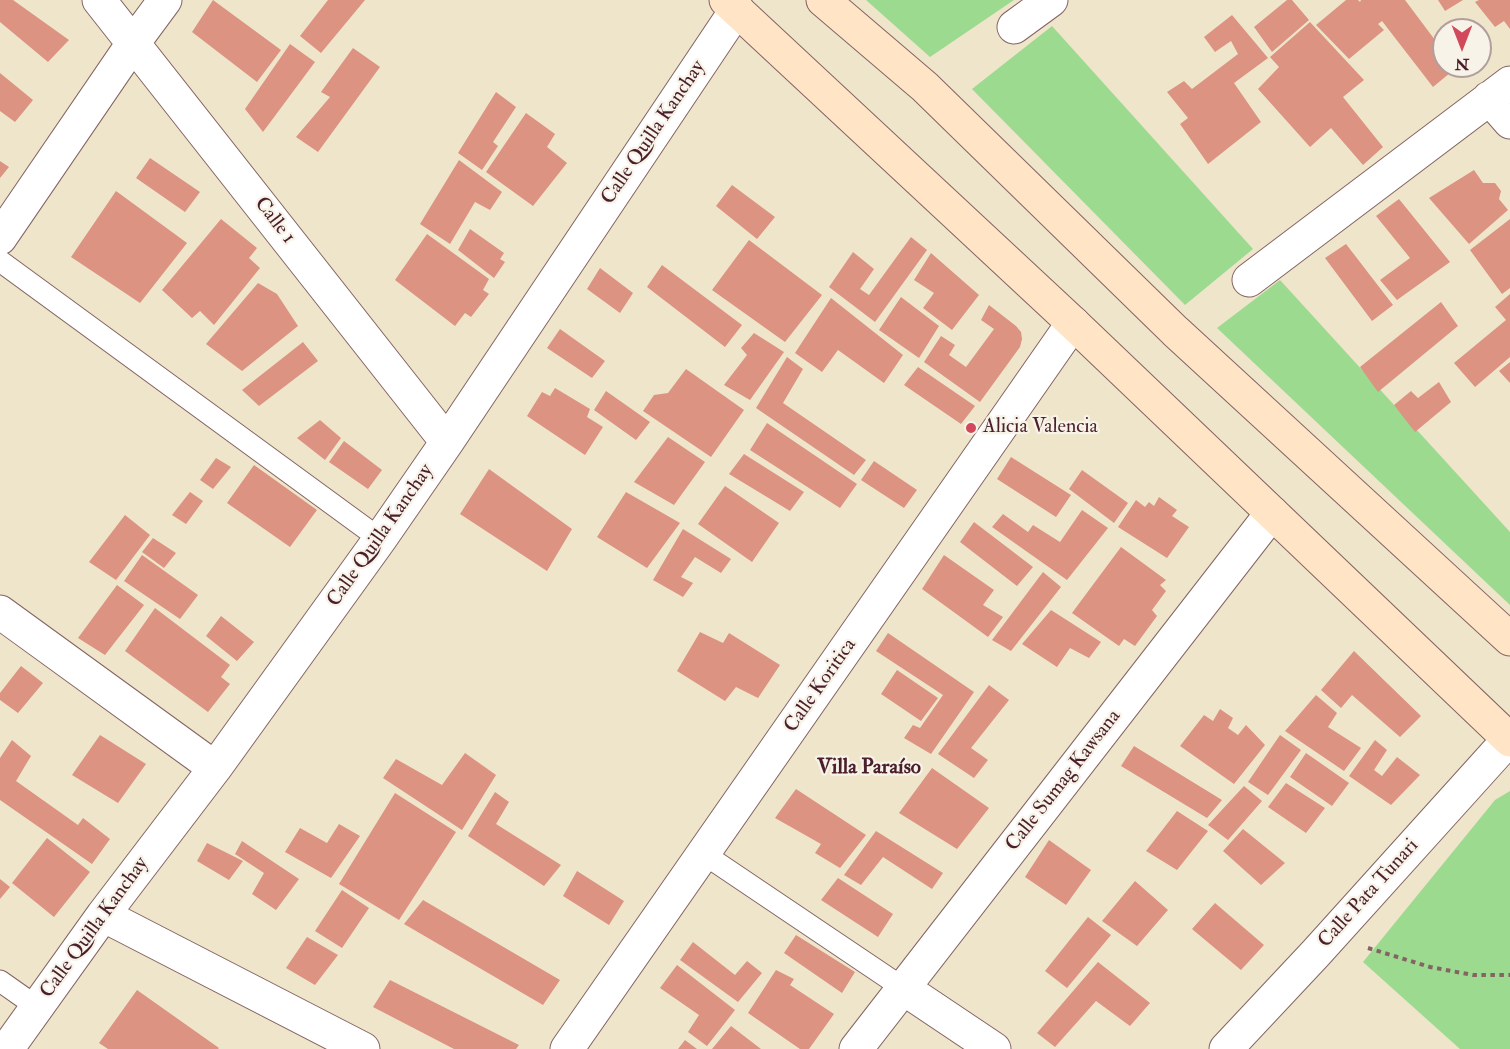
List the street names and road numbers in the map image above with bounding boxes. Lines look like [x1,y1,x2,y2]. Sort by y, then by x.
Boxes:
street label: Calle Quilla Kanchay [597,56,711,210]
street label: Calle 1 [248,193,300,249]
street label: Calle Quilla Kanchay [323,460,439,612]
street label: Calle Koritica [780,634,862,738]
street label: Calle Sumag Kawsana [1001,706,1127,856]
street label: Calle Pata Tunari [1314,835,1424,953]
street label: Calle Quilla Kanchay [36,853,154,1003]

